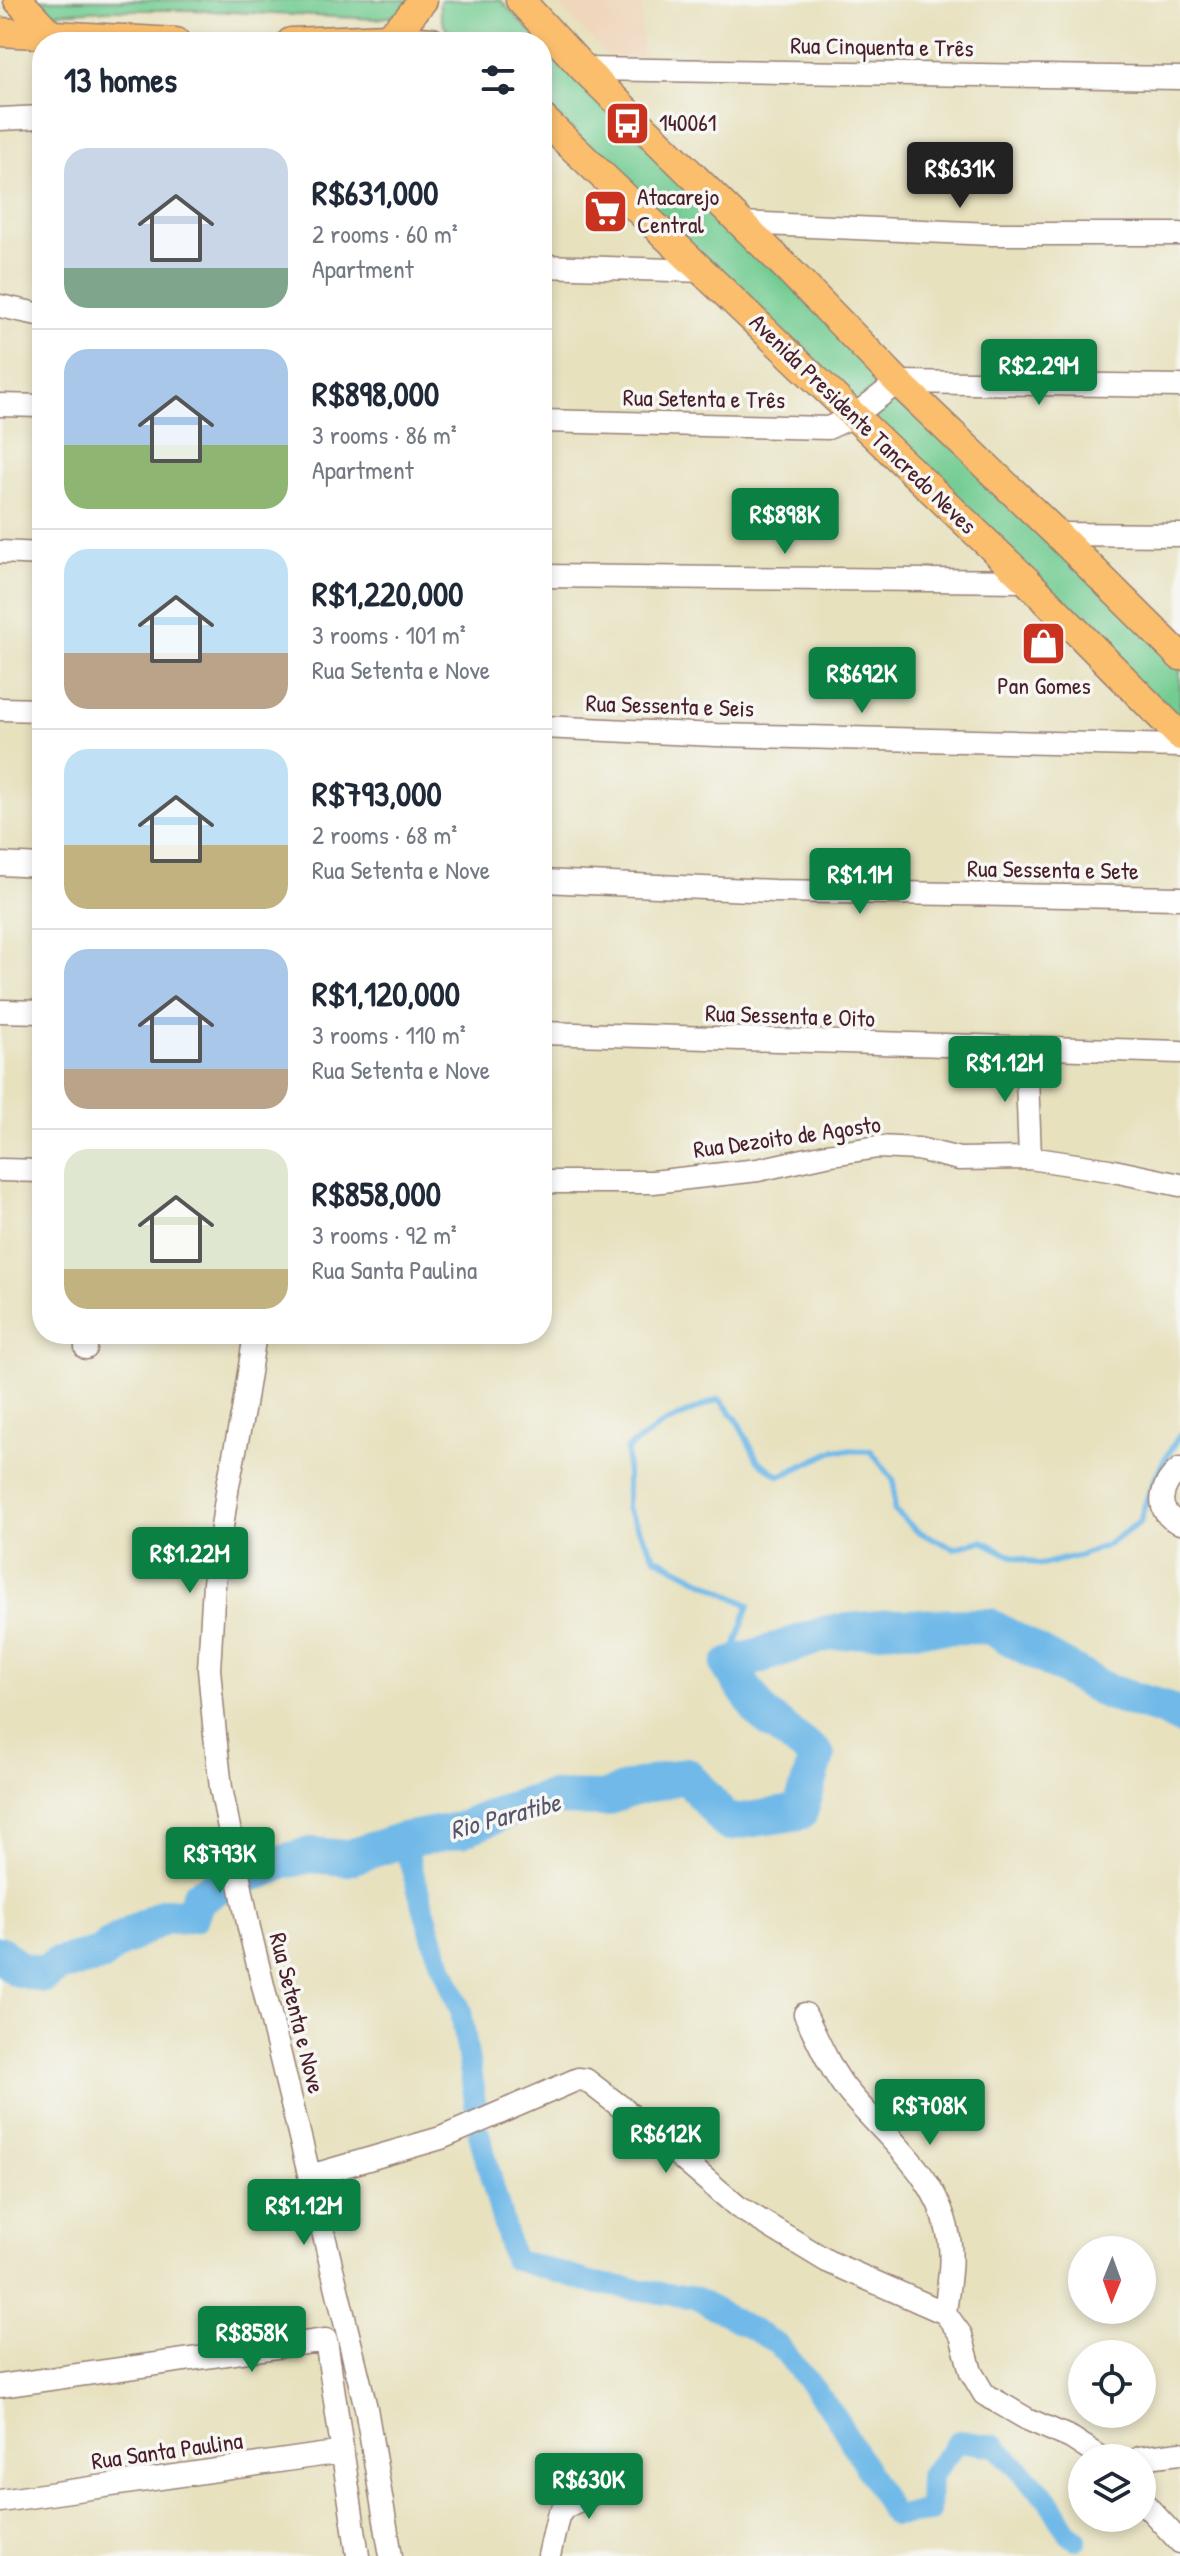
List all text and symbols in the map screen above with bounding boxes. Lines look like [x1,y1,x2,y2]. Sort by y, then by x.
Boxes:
street label: Rua Cinquenta e Três [790,28,974,64]
text: 13 homes [64,57,177,103]
icon: filters [476,58,520,102]
bus stop icon: 140061 [604,99,652,147]
place label: 140061 [659,106,717,138]
pin: R$631K [895,142,1025,210]
text: R$631K [925,150,995,185]
text: R$631,000 [312,170,438,216]
icon: home [128,180,224,276]
place label: Atacarejo Central [637,180,720,240]
supermarket icon: Atacarejo Central [582,187,630,235]
text: 2 rooms · 60 m² [312,216,458,251]
text: Apartment [312,251,414,286]
street label: Avenida Presidente Tancredo Neves [743,306,984,540]
pin: R$2.29M [965,339,1113,407]
text: R$2.29M [999,347,1079,382]
text: R$898,000 [312,371,439,417]
icon: home [128,381,224,477]
street label: Rua Setenta e Três [623,381,785,415]
text: 3 rooms · 86 m² [312,417,457,452]
text: Apartment [312,452,414,487]
pin: R$898K [720,488,850,556]
text: R$898K [750,496,820,531]
text: R$1,220,000 [312,571,464,617]
icon: home [128,581,224,677]
text: 3 rooms · 101 m² [312,617,466,652]
shop icon: Pan Gomes [1020,620,1068,668]
pin: R$692K [797,647,927,715]
text: Rua Setenta e Nove [312,652,490,687]
text: R$692K [827,655,897,690]
place label: Pan Gomes [997,669,1091,701]
street label: Rua Sessenta e Seis [585,686,755,724]
text: R$793,000 [312,771,442,817]
icon: home [128,781,224,877]
text: 2 rooms · 68 m² [312,817,457,852]
pin: R$1.1M [795,848,925,916]
text: Rua Setenta e Nove [312,852,490,887]
street label: Rua Sessenta e Sete [967,852,1139,887]
text: R$1.1M [828,856,892,891]
text: R$1,120,000 [312,971,460,1017]
icon: home [128,981,224,1077]
street label: Rua Sessenta e Oito [705,996,876,1034]
text: 3 rooms · 110 m² [312,1017,466,1052]
pin: R$1.12M [931,1036,1079,1104]
text: R$1.12M [966,1044,1044,1079]
text: Rua Setenta e Nove [312,1052,490,1087]
street label: Rua Dezoito de Agosto [691,1107,883,1165]
text: R$858,000 [312,1171,441,1217]
icon: home [128,1181,224,1277]
text: 3 rooms · 92 m² [312,1217,457,1252]
text: Rua Santa Paulina [312,1252,477,1287]
pin: R$1.22M [116,1527,264,1595]
text: R$1.22M [150,1535,230,1570]
water label: Rio Paratibe [446,1784,565,1847]
pin: R$793K [155,1827,285,1895]
text: R$793K [184,1835,256,1870]
street label: Rua Setenta e Nove [263,1929,334,2097]
pin: R$708K [865,2079,995,2147]
text: R$708K [893,2087,967,2122]
pin: R$612K [601,2107,731,2175]
text: R$612K [631,2115,701,2150]
pin: R$1.12M [230,2179,378,2247]
text: R$1.12M [265,2187,343,2222]
north arrow [1068,2236,1156,2324]
map controls [1068,2236,1156,2532]
pin: R$858K [187,2306,317,2374]
text: R$858K [216,2314,288,2349]
button: locate [1068,2340,1156,2428]
street label: Rua Santa Paulina [89,2424,245,2476]
button: layers [1068,2444,1156,2532]
pin: R$630K [524,2453,654,2521]
text: R$630K [553,2461,625,2496]

